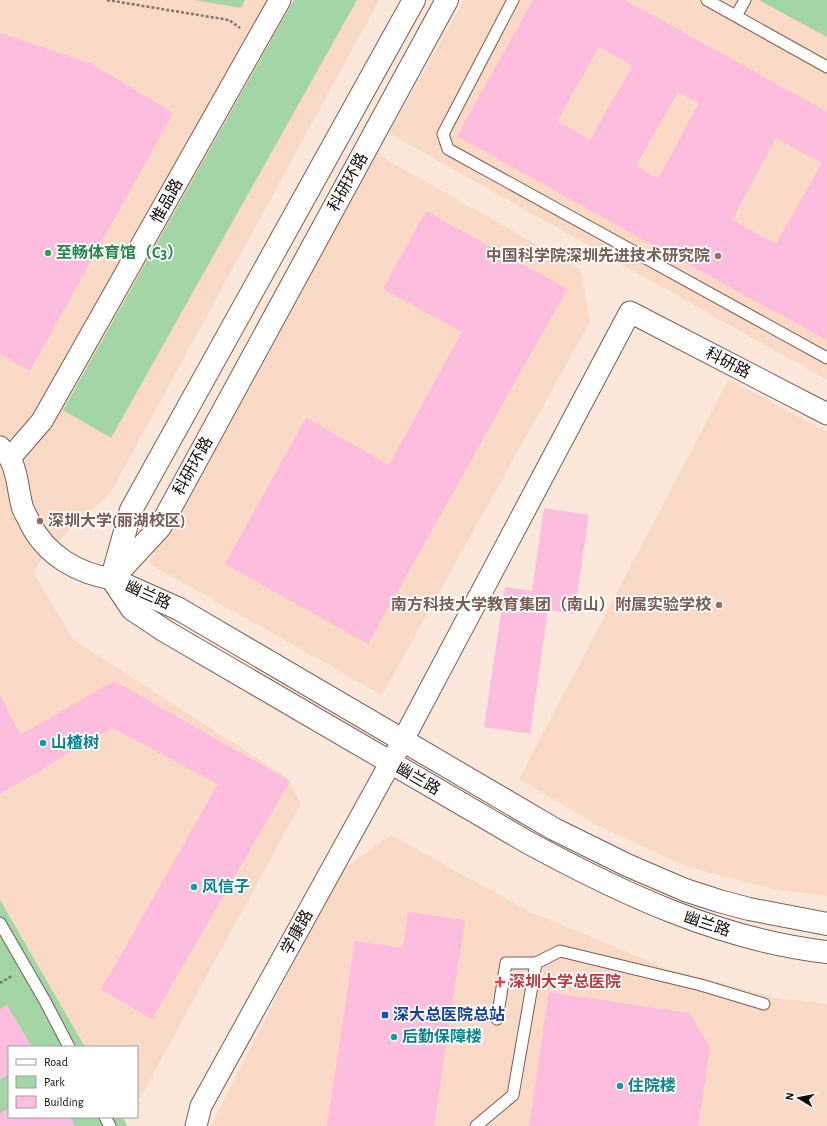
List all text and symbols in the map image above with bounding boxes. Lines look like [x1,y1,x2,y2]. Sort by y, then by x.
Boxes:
street label: 科研环路 [325,150,371,214]
street label: 惟品路 [147,176,186,226]
place label: 至畅体育馆（C3） [56,244,183,261]
place label: 中国科学院深圳先进技术研究院 [486,247,710,264]
marker: 至畅体育馆（C3） [43,248,53,258]
marker: 中国科学院深圳先进技术研究院 [713,251,723,261]
street label: 科研路 [703,344,753,381]
street label: 科研环路 [170,434,216,498]
place label: 深圳大学(丽湖校区) [48,511,186,529]
marker: 深圳大学(丽湖校区) [35,516,45,526]
street label: 幽兰路 [123,577,174,612]
place label: 南方科技大学教育集团（南山）附属实验学校 [391,595,712,613]
marker: 南方科技大学教育集团（南山）附属实验学校 [714,600,724,610]
place label: 山楂树 [51,733,99,751]
marker: 山楂树 [38,738,48,748]
street label: 幽兰路 [393,759,443,798]
place label: 风信子 [202,878,250,895]
marker: 风信子 [189,882,199,892]
street label: 学康路 [277,907,316,957]
street label: 幽兰路 [682,908,733,939]
place label: 深圳大学总医院 [509,973,621,990]
marker: 深圳大学总医院 [494,976,506,988]
place label: 深大总医院总站 [393,1006,505,1023]
marker: 深大总医院总站 [380,1010,390,1020]
place label: 后勤保障楼 [402,1028,482,1045]
marker: 后勤保障楼 [389,1032,399,1042]
legend [8,1046,138,1118]
text: Road [44,1056,68,1068]
text: Park [44,1076,65,1088]
place label: 住院楼 [628,1077,676,1094]
north arrow [779,1078,819,1118]
marker: 住院楼 [615,1081,625,1091]
text: N [784,1092,796,1101]
text: Building [44,1096,84,1108]

